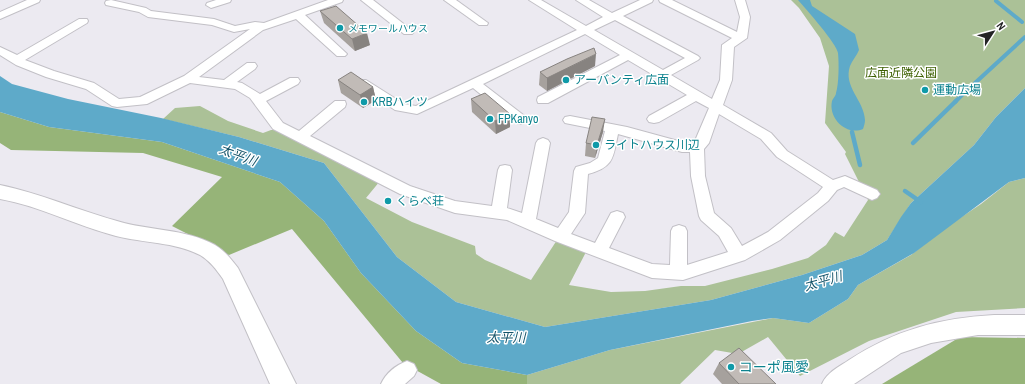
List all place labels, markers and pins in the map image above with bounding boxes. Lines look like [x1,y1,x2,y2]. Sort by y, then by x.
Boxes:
place label: メモワールハウス [348,22,428,35]
marker: メモワールハウス [335,23,345,33]
place label: アーバンティ広面 [574,72,669,88]
marker: アーバンティ広面 [561,75,571,85]
place label: 運動広場 [933,82,981,98]
marker: 運動広場 [920,85,930,95]
place label: KRBハイツ [372,94,428,110]
marker: KRBハイツ [359,97,369,107]
place label: FPKanyo [498,111,538,127]
marker: FPKanyo [485,114,495,124]
place label: ライトハウス川辺 [604,137,700,153]
marker: ライトハウス川辺 [591,140,601,150]
place label: くらべ荘 [396,193,444,209]
marker: くらべ荘 [383,196,393,206]
place label: コーポ風愛 [739,358,809,376]
marker: コーポ風愛 [726,362,736,372]

